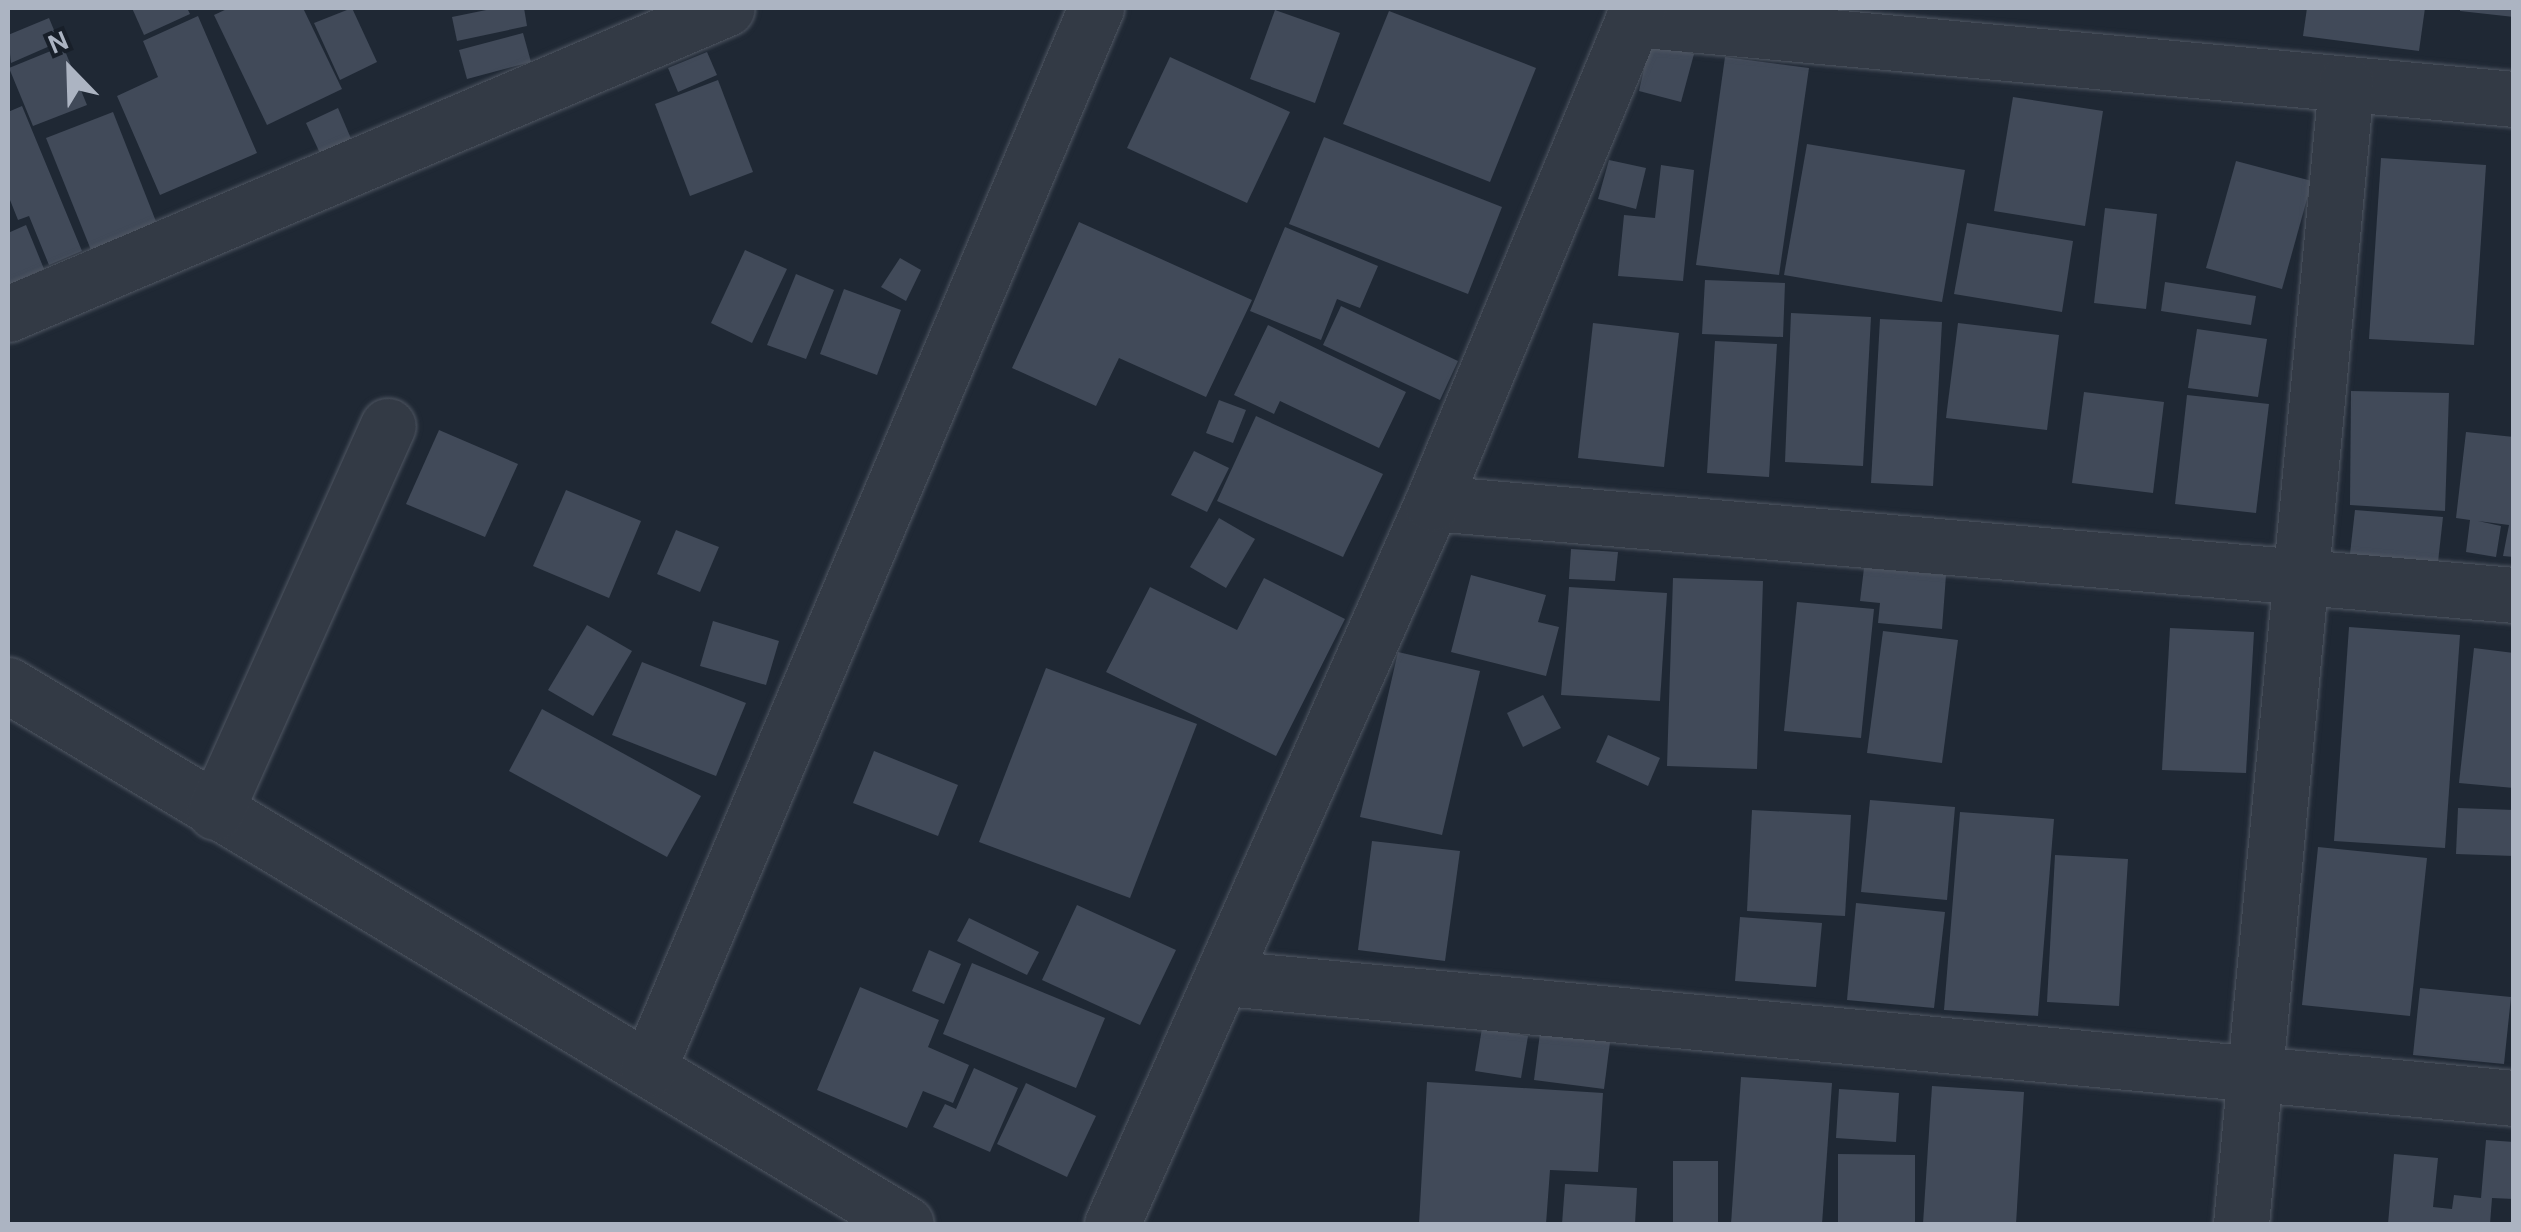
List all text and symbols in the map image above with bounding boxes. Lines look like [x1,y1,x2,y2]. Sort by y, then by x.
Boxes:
north arrow [20,20,120,120]
text: N [42,23,74,61]

